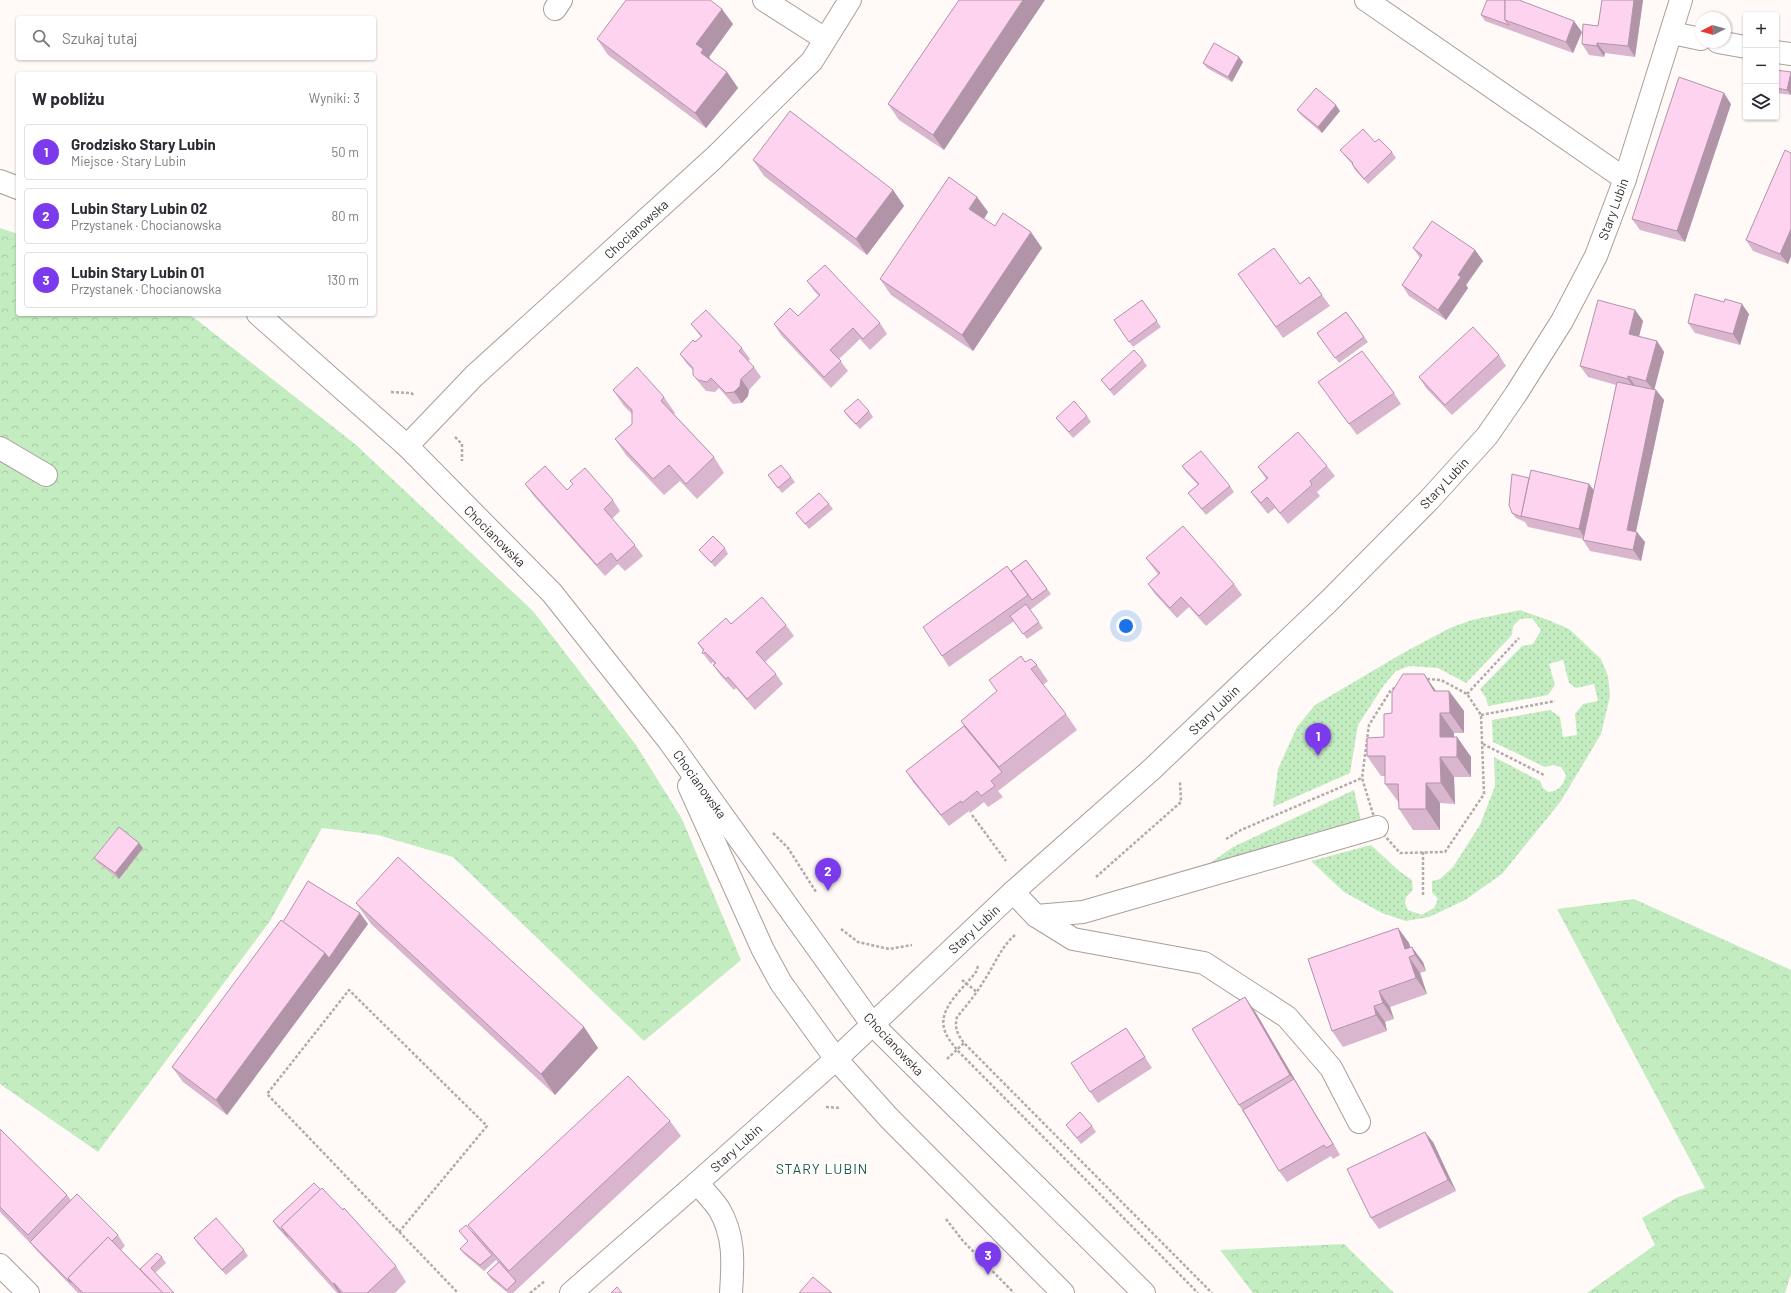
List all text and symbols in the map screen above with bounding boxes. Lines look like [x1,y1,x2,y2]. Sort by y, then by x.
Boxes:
north arrow [1695,12,1731,48]
map controls [1743,12,1779,120]
button: + [1743,12,1779,48]
search box [16,16,376,60]
icon: search [30,27,52,49]
text: Szukaj tutaj [62,29,138,47]
button: − [1743,48,1779,84]
button: layers [1743,84,1779,120]
text: W pobliżu [32,88,105,108]
text: Wyniki: 3 [309,90,360,106]
text: Grodzisko Stary Lubin [71,135,216,153]
text: 1 [44,144,48,160]
text: 50 m [332,144,359,160]
text: Miejsce · Stary Lubin [71,153,186,169]
street label: Stary Lubin [1594,176,1632,242]
street label: Chocianowska [601,196,671,262]
text: Lubin Stary Lubin 02 [71,199,208,217]
text: 2 [42,208,50,224]
text: 80 m [332,208,359,224]
text: Przystanek · Chocianowska [71,217,221,233]
text: Lubin Stary Lubin 01 [71,263,204,281]
text: 3 [42,272,50,288]
text: 130 m [327,272,359,288]
text: Przystanek · Chocianowska [71,281,221,297]
street label: Stary Lubin [1416,454,1472,512]
street label: Chocianowska [461,502,529,570]
your location [1116,616,1136,636]
street label: Stary Lubin [1185,682,1243,738]
pin: 1 [1305,723,1331,756]
street label: Chocianowska [670,747,730,821]
pin: 2 [815,858,841,891]
street label: Stary Lubin [945,901,1003,957]
street label: Chocianowska [861,1009,927,1079]
street label: Stary Lubin [707,1120,765,1176]
district label: STARY LUBIN [776,1160,868,1177]
pin: 3 [975,1242,1001,1275]

